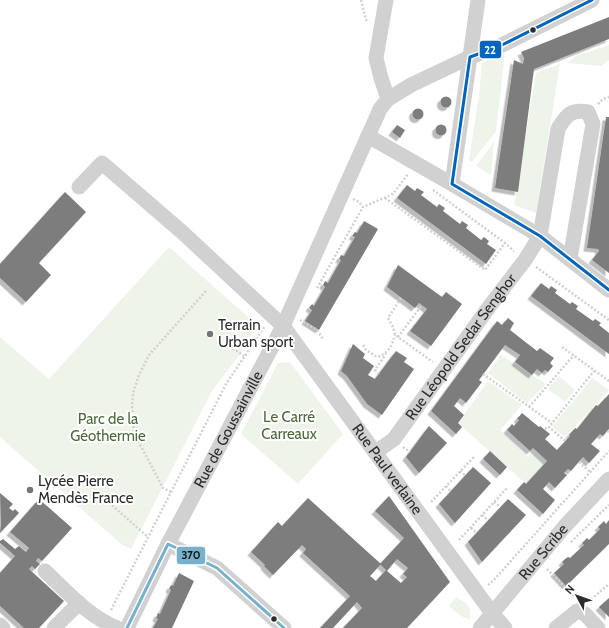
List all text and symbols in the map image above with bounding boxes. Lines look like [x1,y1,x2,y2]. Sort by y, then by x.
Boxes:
unlabelled marker [528,25,538,35]
line badge: 22 [479,40,502,59]
text: 22 [484,43,496,57]
street label: Rue Léopold Sedar Senghor [402,270,520,424]
place label: Terrain Urban sport [218,316,293,351]
marker: Terrain Urban sport [205,329,215,339]
street label: Rue de Goussainville [190,368,267,491]
park label: Le Carré Carreaux [261,408,317,443]
park label: Parc de la Géothermie [70,410,146,445]
street label: Rue Paul verlaine [348,420,426,518]
place label: Lycée Pierre Mendès France [38,472,134,507]
marker: Lycée Pierre Mendès France [25,485,35,495]
street label: Rue Scribe [515,520,572,584]
line badge: 370 [176,546,206,565]
text: 370 [181,548,201,562]
north arrow [557,576,597,616]
text: N [562,582,577,597]
unlabelled marker [269,614,279,624]

